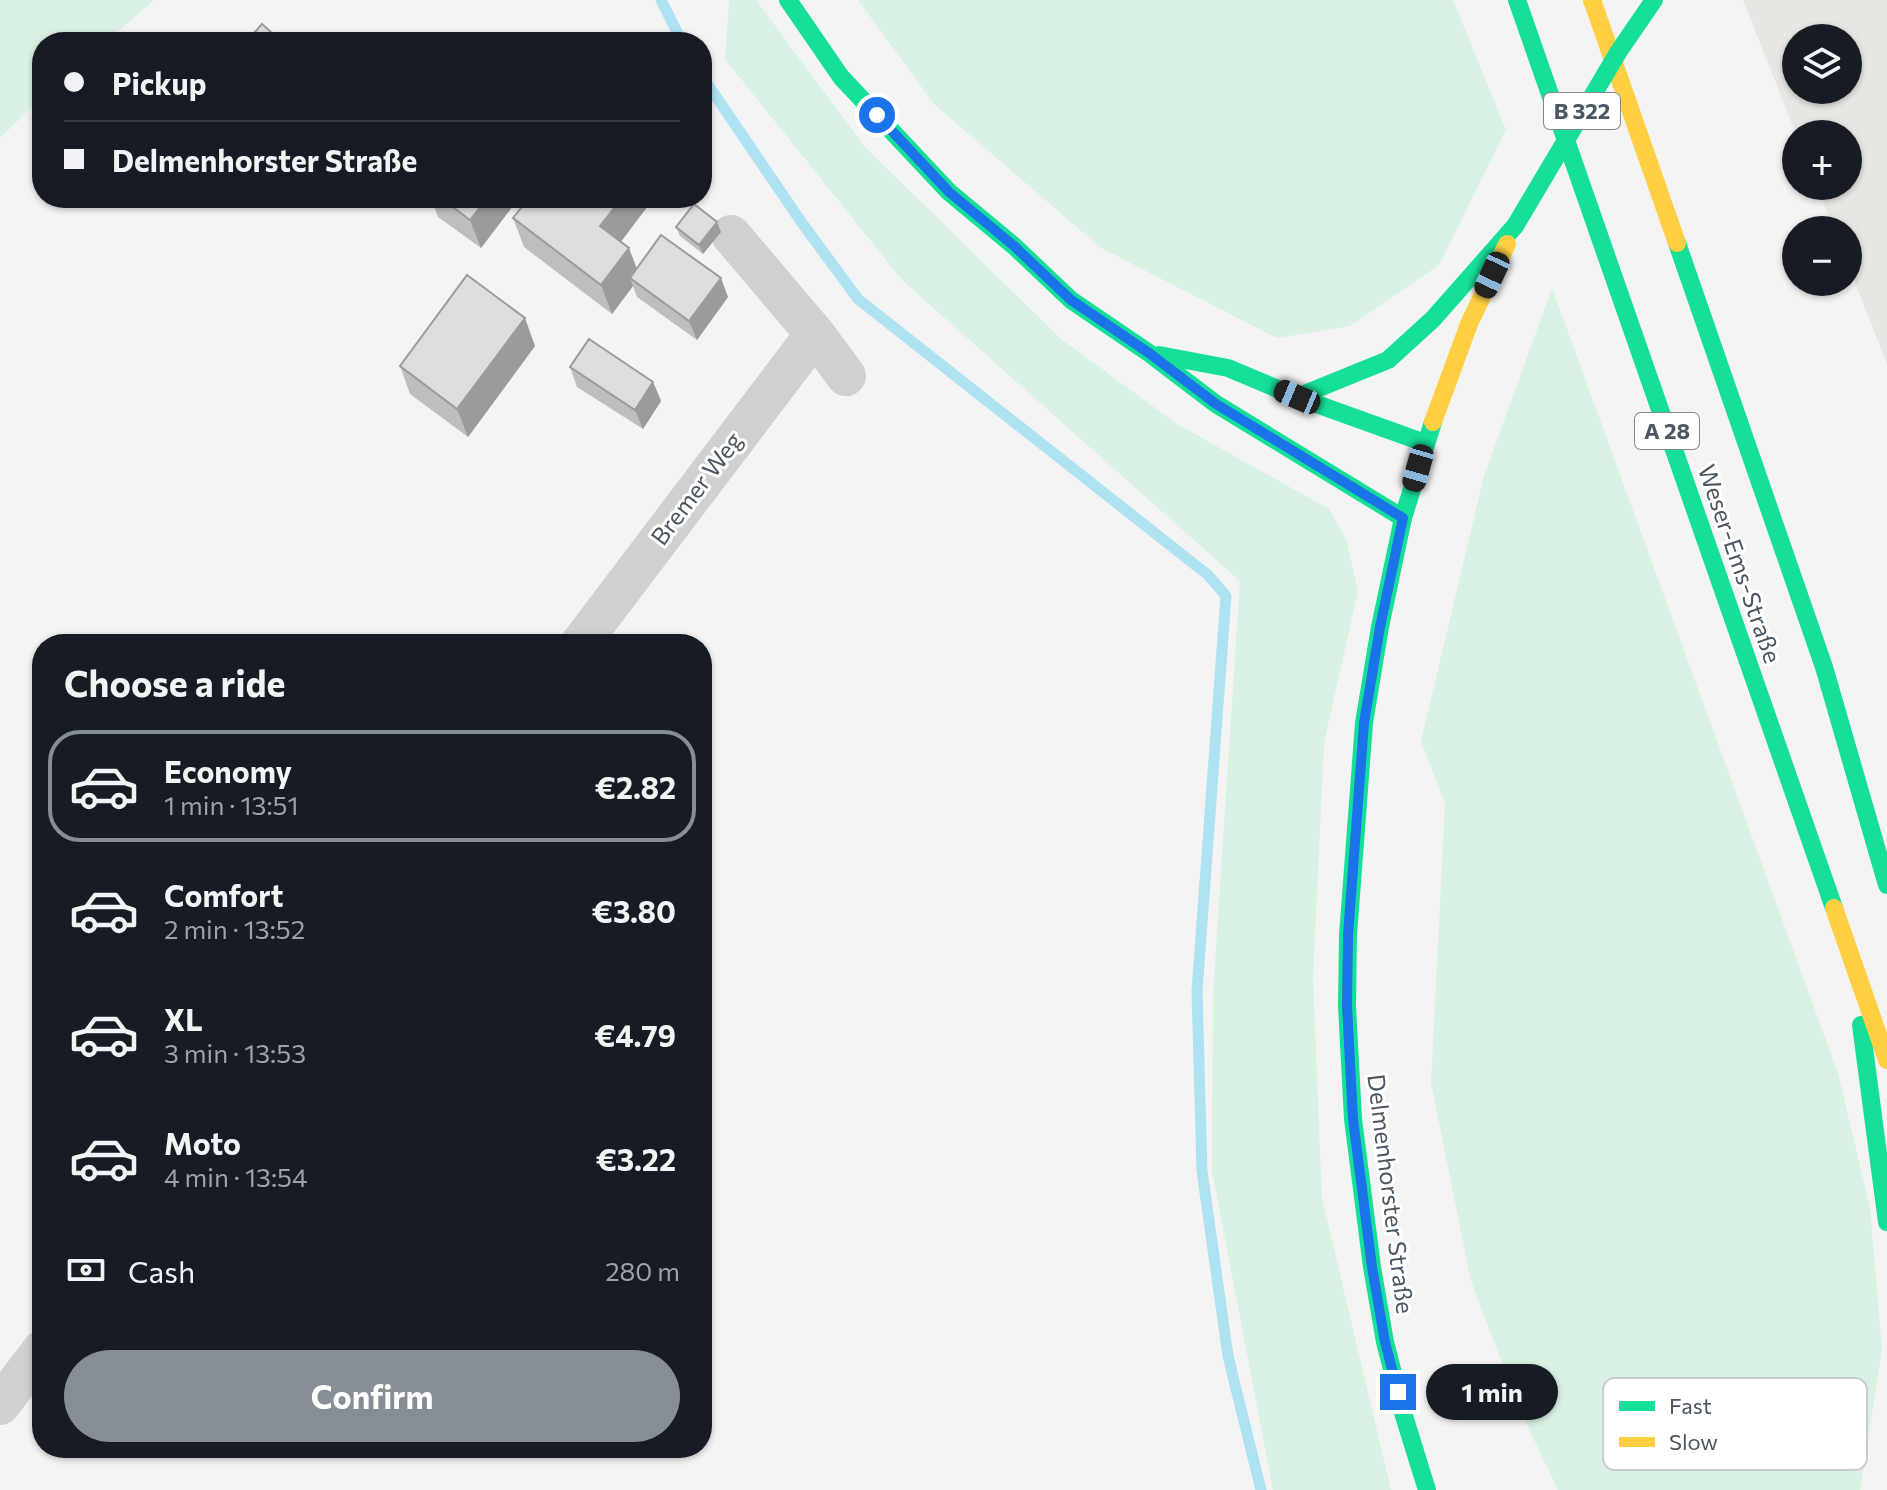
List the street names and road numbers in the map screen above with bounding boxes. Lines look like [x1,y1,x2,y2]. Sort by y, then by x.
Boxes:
road number: B 322 [1544,93,1620,129]
road number: A 28 [1635,413,1699,449]
street label: Bremer Weg [644,426,748,550]
street label: Weser-Ems-Straße [1693,461,1788,666]
street label: Delmenhorster Straße [1362,1072,1421,1315]

